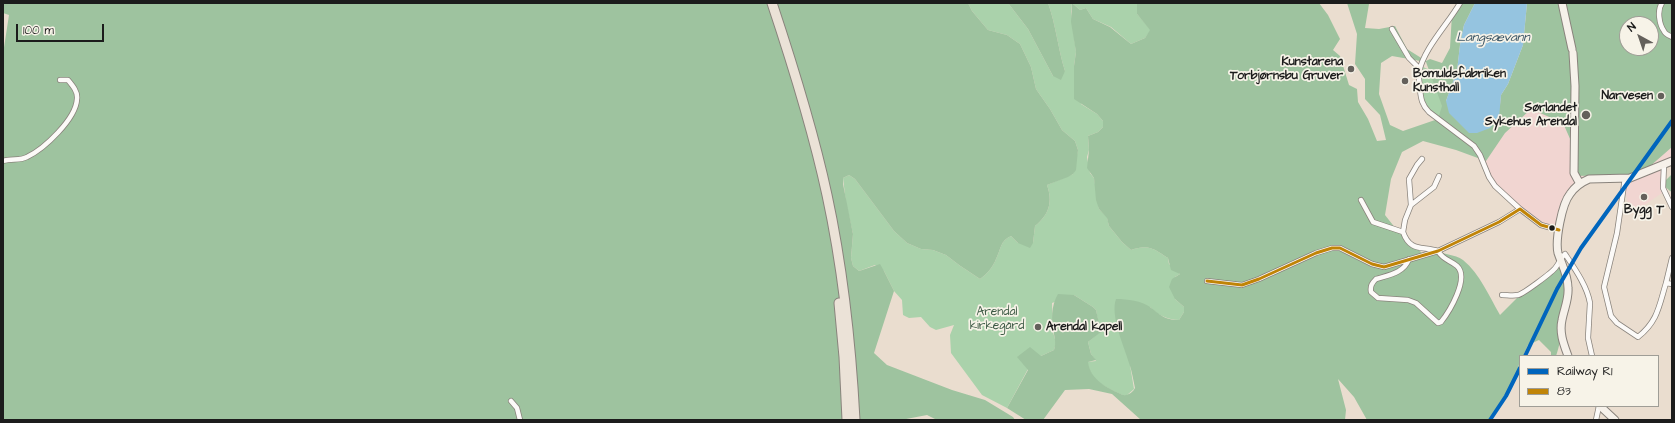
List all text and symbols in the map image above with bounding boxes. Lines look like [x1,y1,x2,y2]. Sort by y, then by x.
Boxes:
scale bar [18,16,106,42]
north arrow [1619,16,1659,56]
text: N [1624,19,1639,35]
text: 100 m [23,22,54,39]
water label: Langsævann [1456,30,1530,46]
place label: Kunstarena Torbjørnsbu Gruver [1230,55,1343,83]
marker: Kunstarena Torbjørnsbu Gruver [1346,64,1356,74]
place label: Bomuldsfabriken Kunsthall [1413,67,1506,95]
marker: Bomuldsfabriken Kunsthall [1400,76,1410,86]
place label: Narvesen [1602,89,1653,103]
marker: Narvesen [1656,91,1666,101]
place label: Sørlandet Sykehus Arendal [1485,101,1577,129]
marker: Sørlandet Sykehus Arendal [1580,109,1592,121]
marker: Bygg T [1639,192,1649,202]
place label: Bygg T [1624,203,1664,217]
unlabelled marker [1547,223,1557,233]
park label: Arendal kirkegård [970,305,1024,333]
place label: Arendal kapell [1046,320,1122,334]
marker: Arendal kapell [1033,322,1043,332]
legend [1519,355,1659,407]
text: Railway R1 [1557,363,1613,380]
text: 83 [1557,383,1571,400]

